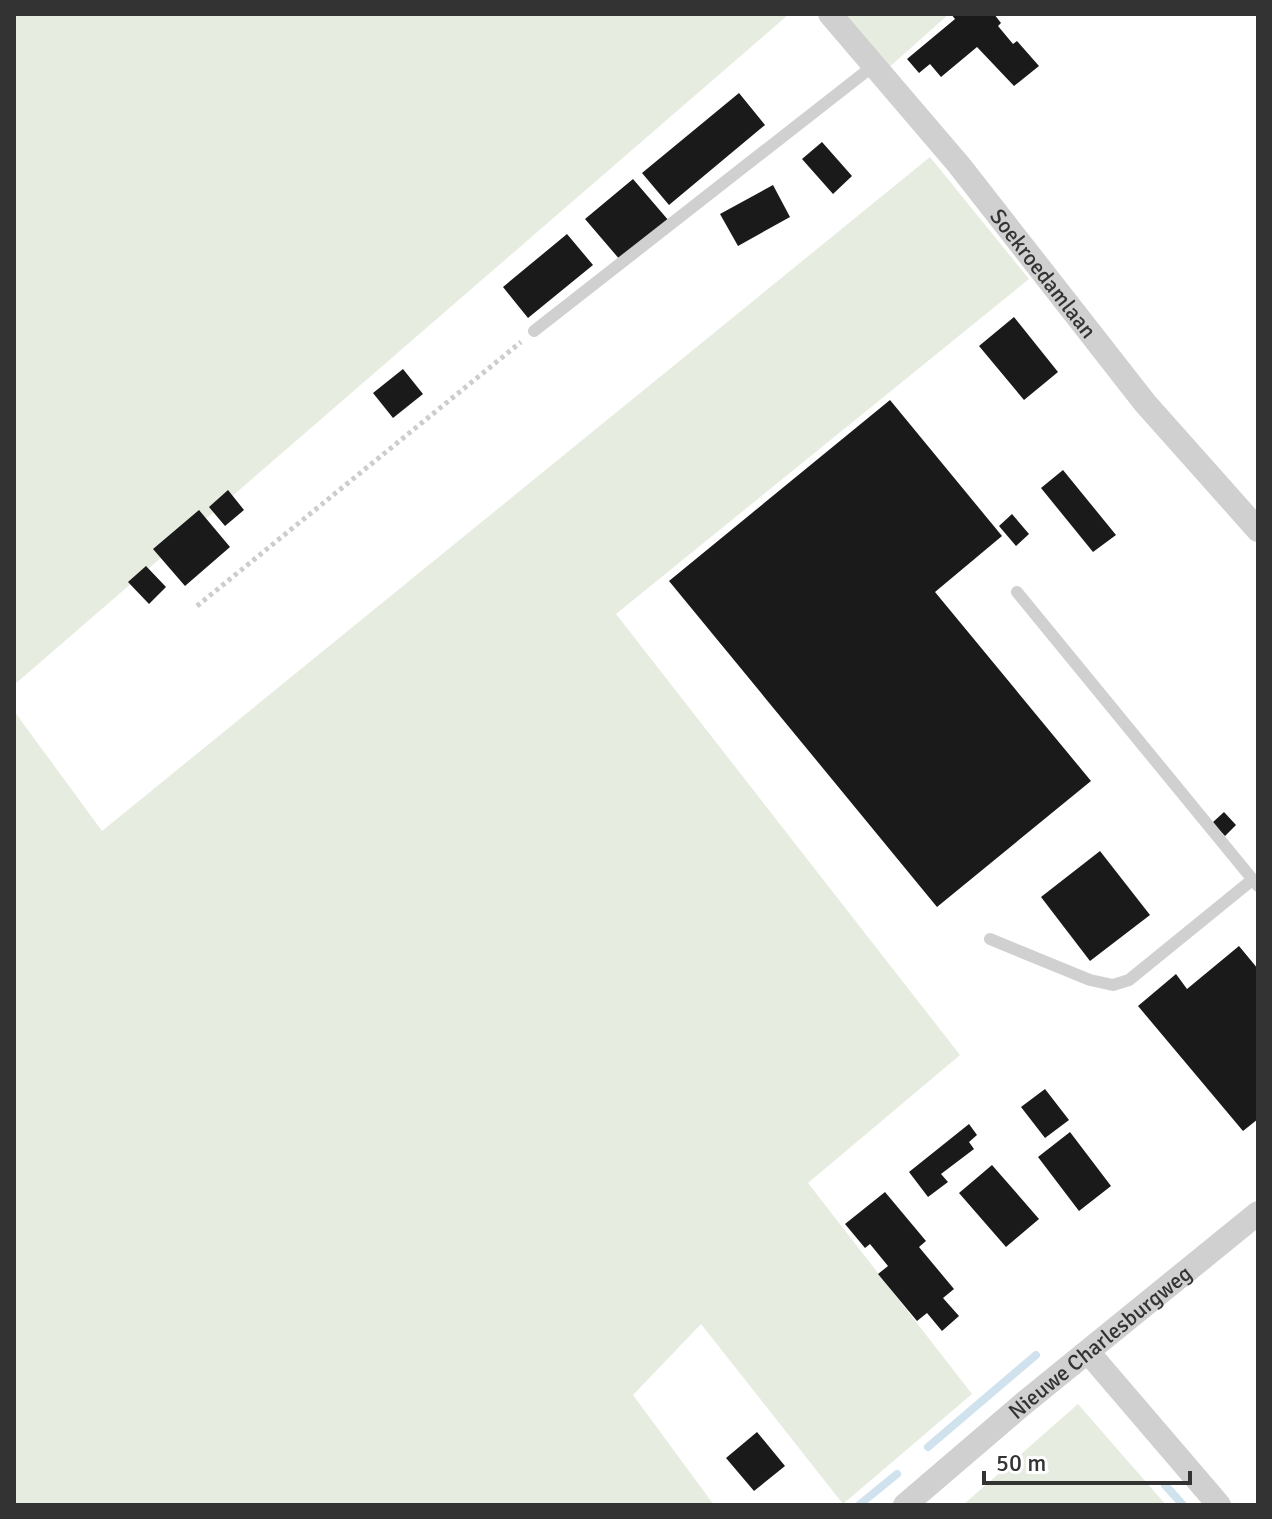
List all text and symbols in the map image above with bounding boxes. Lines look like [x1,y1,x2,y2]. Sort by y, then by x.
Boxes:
street label: Soekroedamlaan [985,203,1103,343]
street label: Nieuwe Charlesburgweg [1002,1259,1197,1424]
scale bar [984,1435,1190,1485]
text: 50 m [996,1448,1046,1478]

